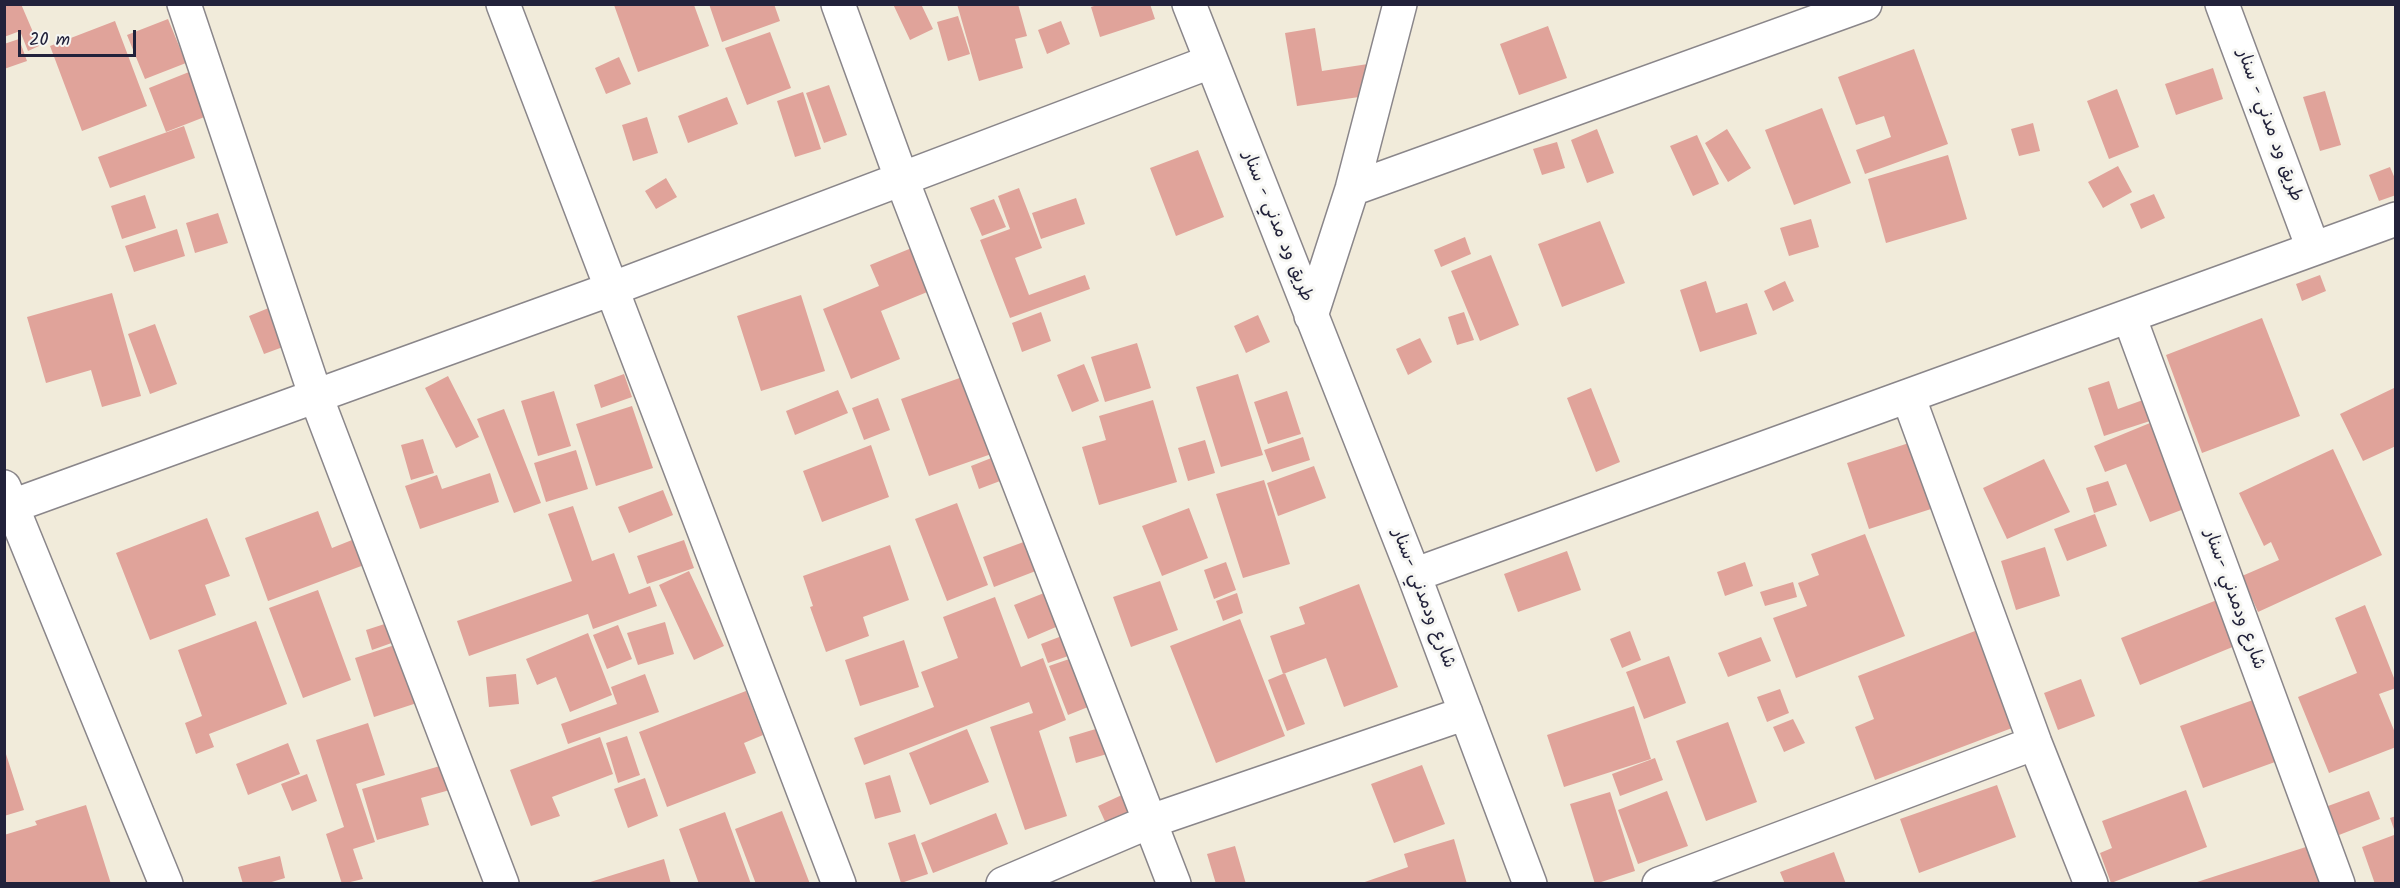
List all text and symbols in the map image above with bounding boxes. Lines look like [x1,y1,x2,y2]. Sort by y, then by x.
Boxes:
scale bar [21,18,140,56]
text: 20 m [29,26,70,55]
street label: طريق ود مدني - سنار [2230,47,2306,205]
street label: طريق ود مدني - سنار [1236,148,1316,306]
street label: شارع ودمدني -سنار [1385,526,1459,672]
street label: شارع ودمدني -سنار [2198,527,2268,673]

